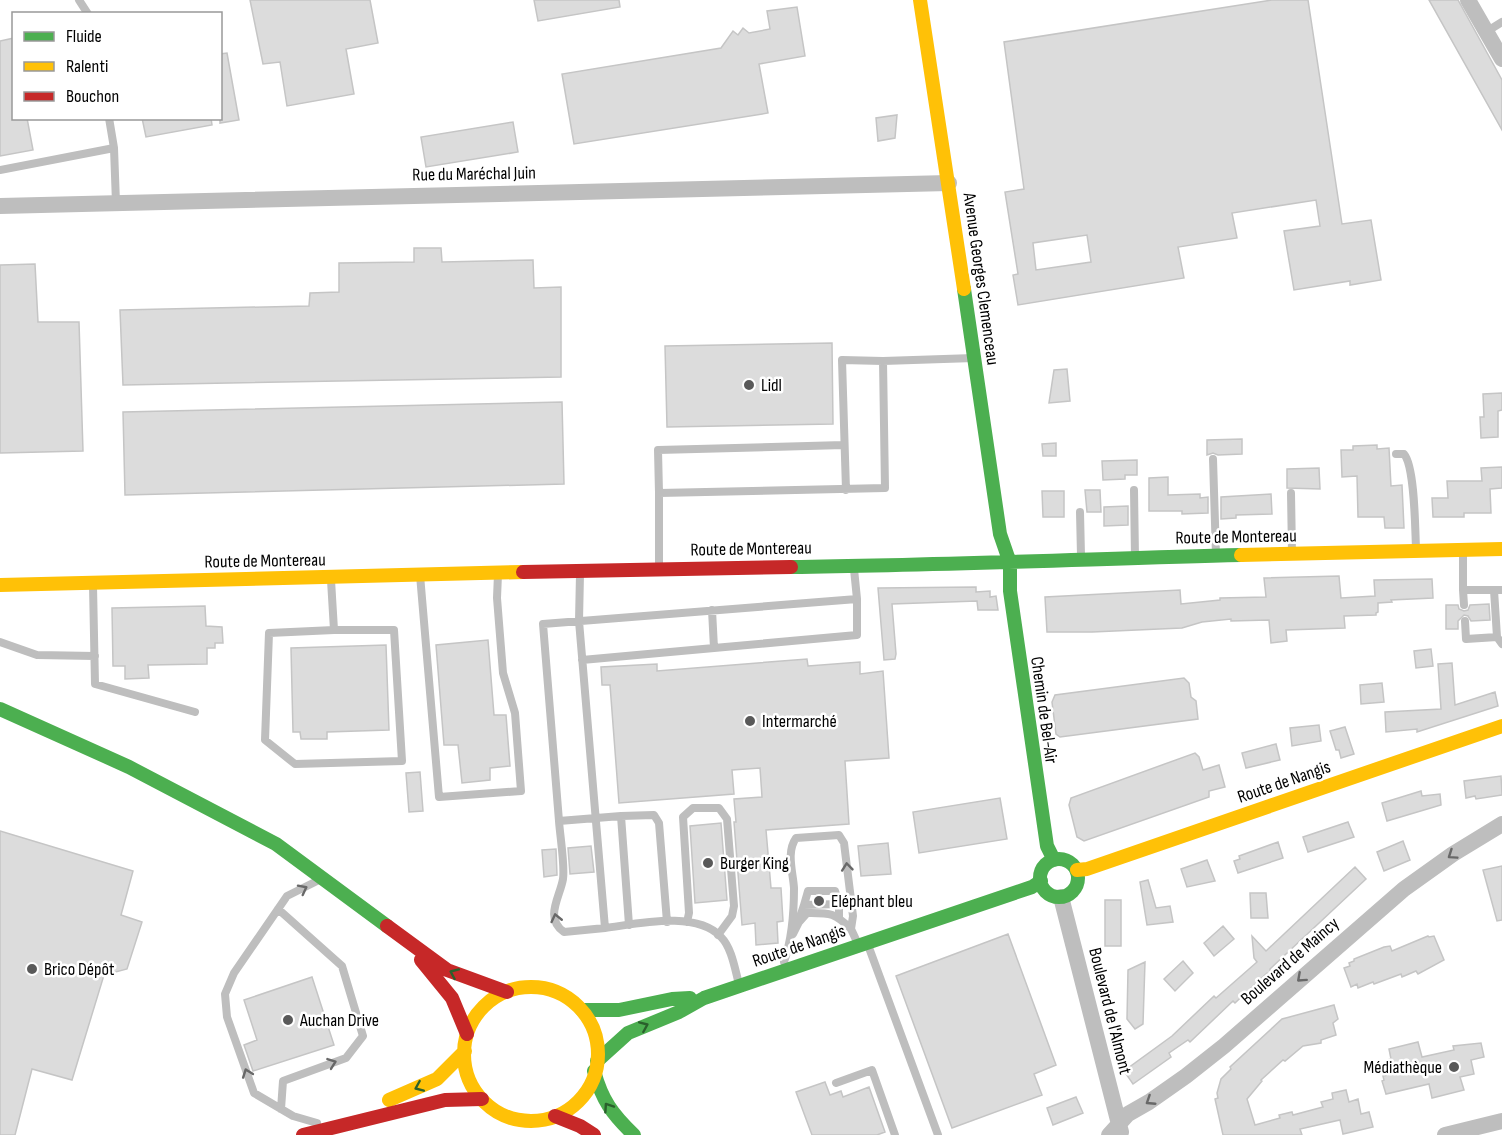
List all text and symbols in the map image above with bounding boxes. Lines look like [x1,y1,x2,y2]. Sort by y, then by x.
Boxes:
legend [12,12,222,120]
text: Fluide [66,26,102,47]
text: Ralenti [66,56,108,77]
text: Bouchon [66,86,119,107]
street label: Rue du Maréchal Juin [412,162,536,186]
street label: Avenue Georges Clemenceau [958,191,1003,366]
place label: Lidl [761,375,782,396]
marker: Lidl [742,378,756,392]
street label: Route de Montereau [1175,525,1297,549]
street label: Route de Montereau [690,537,812,561]
street label: Route de Montereau [204,549,326,573]
street label: Chemin de Bel-Air [1026,655,1062,765]
place label: Intermarché [762,711,837,732]
marker: Intermarché [743,714,757,728]
street label: Route de Nangis [1235,756,1333,808]
one-way arrow [1448,847,1459,858]
place label: Burger King [720,853,789,874]
marker: Burger King [701,856,715,870]
one-way arrow [841,863,854,872]
one-way arrow [296,884,307,896]
place label: Eléphant bleu [831,891,913,912]
marker: Eléphant bleu [812,894,826,908]
one-way arrow [551,913,564,923]
street label: Boulevard de Maincy [1237,913,1343,1009]
street label: Route de Nangis [750,920,848,972]
street label: Boulevard de l'Almont [1084,946,1136,1077]
place label: Brico Dépôt [44,959,115,980]
marker: Brico Dépôt [25,962,39,976]
one-way arrow [450,968,461,980]
one-way arrow [1297,971,1308,982]
place label: Auchan Drive [299,1010,379,1031]
marker: Auchan Drive [281,1013,295,1027]
one-way arrow [637,1021,648,1033]
place label: Médiathèque [1364,1057,1442,1078]
one-way arrow [326,1058,336,1071]
marker: Médiathèque [1447,1060,1461,1074]
one-way arrow [242,1068,255,1079]
one-way arrow [414,1080,425,1092]
one-way arrow [1146,1093,1156,1105]
one-way arrow [604,1102,615,1113]

